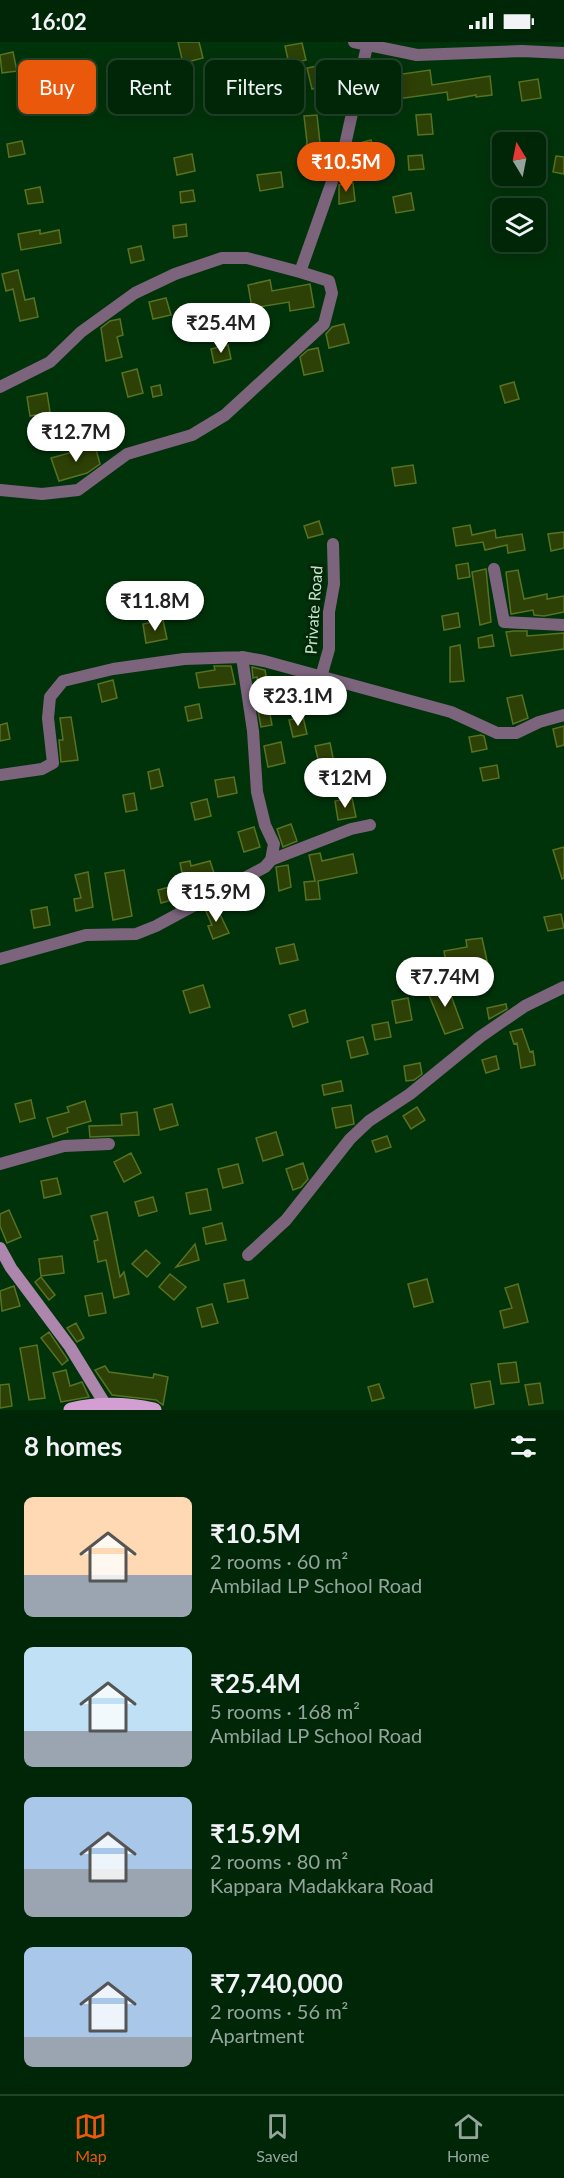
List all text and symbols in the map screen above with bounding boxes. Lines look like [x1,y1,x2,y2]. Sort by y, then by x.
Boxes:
text: 16:02 [30,8,87,35]
chip: Buy [18,60,96,114]
chip: Rent [108,60,193,114]
chip: Filters [205,60,304,114]
chip: New [316,60,401,114]
north arrow [492,132,546,186]
map controls [492,132,546,252]
pin: ₹10.5M [297,142,395,193]
text: ₹10.5M [311,149,381,173]
button: layers [492,198,546,252]
pin: ₹25.4M [172,303,270,354]
text: ₹25.4M [186,310,256,334]
pin: ₹12.7M [27,412,125,463]
text: ₹12.7M [41,419,111,443]
street label: Private Road [300,565,326,655]
pin: ₹11.8M [106,581,204,632]
text: ₹11.8M [120,588,190,612]
pin: ₹23.1M [249,676,347,727]
text: ₹23.1M [263,683,333,707]
pin: ₹12M [309,758,381,809]
text: ₹12M [318,765,372,789]
pin: ₹15.9M [167,872,265,923]
text: ₹15.9M [181,879,251,903]
pin: ₹7.74M [396,957,494,1008]
text: ₹7.74M [410,964,480,988]
text: 8 homes [24,1430,122,1462]
icon: filters [507,1430,540,1463]
text: ₹10.5M [210,1517,301,1549]
icon: home [72,1521,144,1593]
text: 2 rooms · 60 m² [210,1549,348,1573]
text: Ambilad LP School Road [210,1573,422,1597]
text: ₹25.4M [210,1667,301,1699]
icon: home [72,1671,144,1743]
text: 5 rooms · 168 m² [210,1699,360,1723]
text: Ambilad LP School Road [210,1723,422,1747]
text: ₹15.9M [210,1817,301,1849]
icon: home [72,1821,144,1893]
text: 2 rooms · 80 m² [210,1849,348,1873]
text: Kappara Madakkara Road [210,1873,434,1897]
text: ₹7,740,000 [210,1967,343,1999]
icon: home [72,1971,144,2043]
text: 2 rooms · 56 m² [210,1999,348,2023]
text: Apartment [210,2023,304,2047]
tab: Map [74,2110,107,2165]
tab: Saved [256,2110,298,2165]
tab: Home [447,2110,490,2165]

